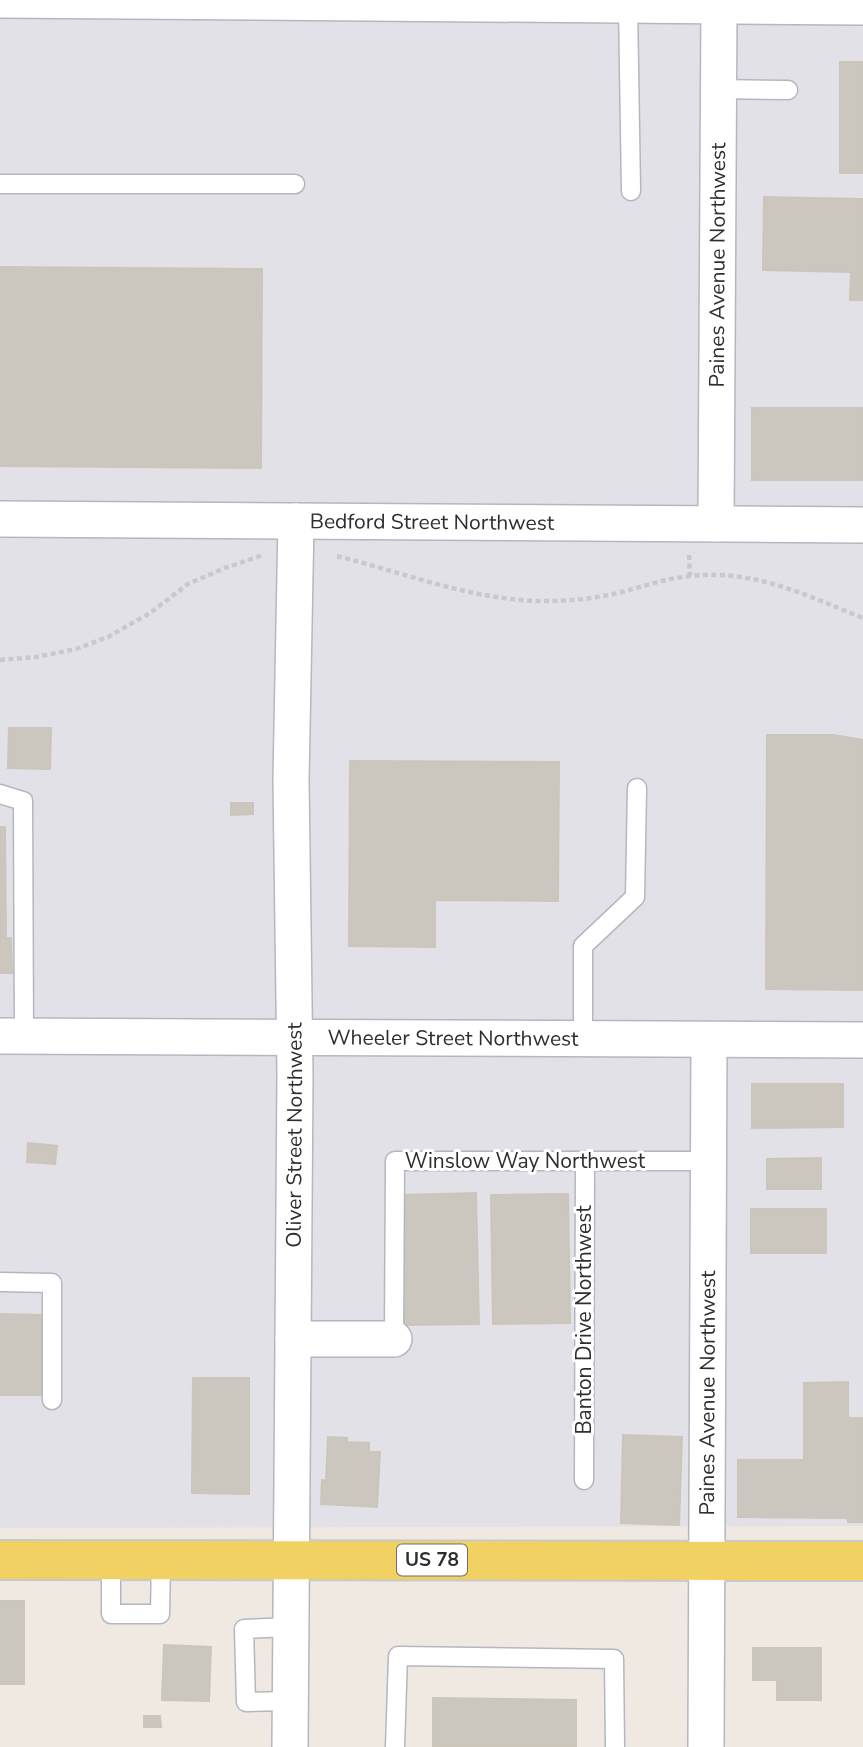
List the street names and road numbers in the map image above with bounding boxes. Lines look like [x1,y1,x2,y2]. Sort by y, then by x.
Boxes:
street label: Paines Avenue Northwest [703,142,732,388]
street label: Bedford Street Northwest [310,507,555,537]
street label: Oliver Street Northwest [280,1022,309,1248]
street label: Wheeler Street Northwest [327,1024,579,1053]
street label: Winslow Way Northwest [405,1147,646,1175]
street label: Banton Drive Northwest [570,1205,598,1435]
street label: Paines Avenue Northwest [693,1270,722,1516]
road number: US 78 [397,1544,467,1576]

